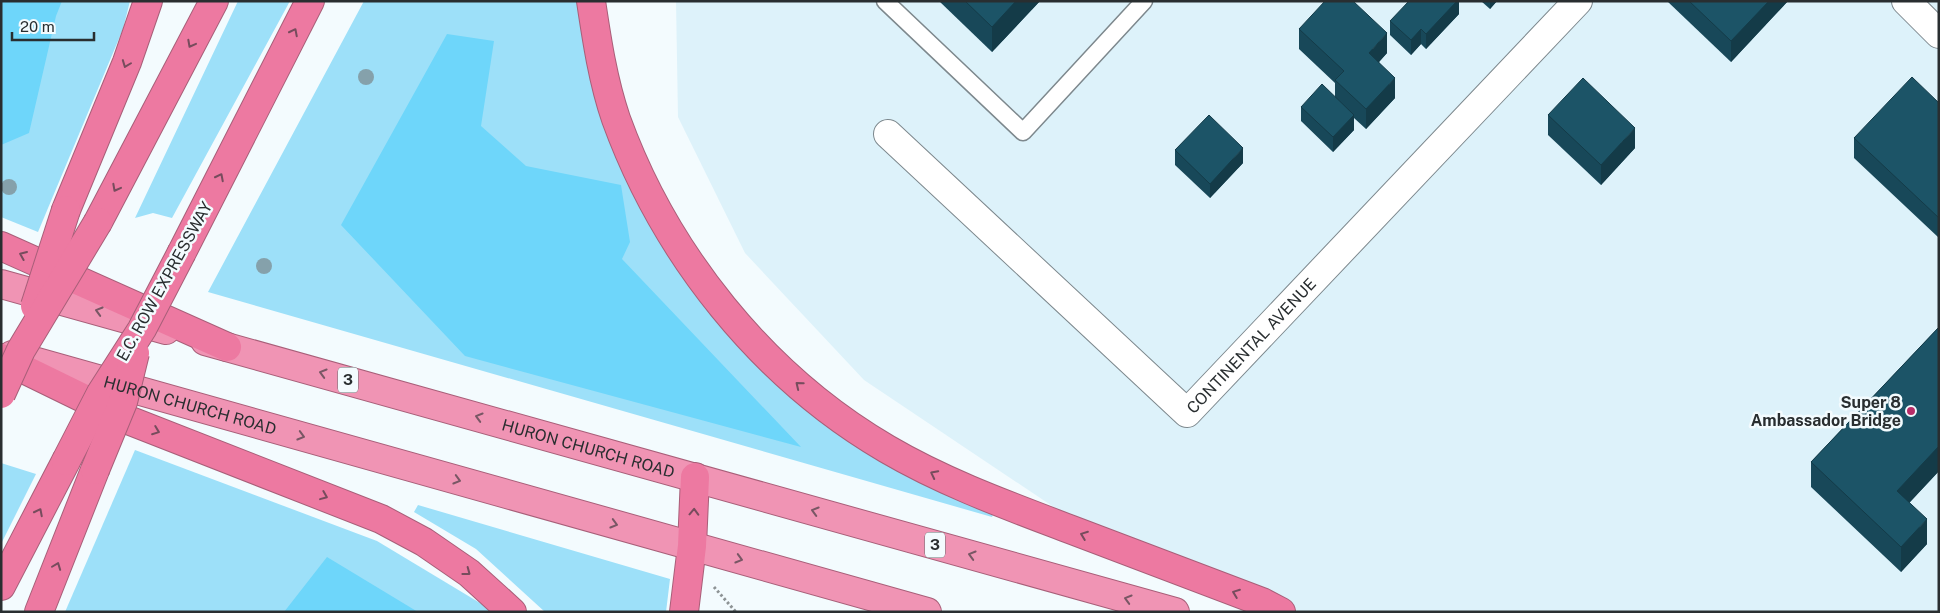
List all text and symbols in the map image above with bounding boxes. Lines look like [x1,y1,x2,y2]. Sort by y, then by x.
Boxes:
scale bar [12,10,95,42]
text: 20 m [20,18,55,35]
one-way arrow [288,29,298,38]
one-way arrow [187,39,197,48]
one-way arrow [122,59,132,68]
one-way arrow [214,173,224,182]
one-way arrow [112,183,122,192]
street label: E.C. ROW EXPRESSWAY [113,198,216,364]
one-way arrow [19,251,28,262]
street label: CONTINENTAL AVENUE [1183,274,1320,417]
one-way arrow [95,306,103,317]
road number: 3 [338,368,358,392]
one-way arrow [319,369,327,379]
street label: HURON CHURCH ROAD [102,372,278,439]
one-way arrow [796,382,805,390]
place label: Super 8 Ambassador Bridge [1751,393,1901,430]
marker: Super 8 Ambassador Bridge [1905,405,1917,417]
one-way arrow [476,413,484,423]
street label: HURON CHURCH ROAD [500,415,677,482]
one-way arrow [152,425,160,435]
one-way arrow [296,431,305,441]
one-way arrow [930,470,939,480]
one-way arrow [453,475,461,485]
one-way arrow [319,489,328,500]
one-way arrow [811,506,820,517]
one-way arrow [688,507,699,515]
one-way arrow [33,508,44,517]
one-way arrow [610,518,618,529]
one-way arrow [1081,531,1089,541]
road number: 3 [925,532,945,558]
one-way arrow [968,550,977,560]
one-way arrow [735,553,744,564]
one-way arrow [51,562,61,571]
one-way arrow [461,566,471,575]
one-way arrow [1233,589,1241,599]
one-way arrow [1125,594,1133,604]

